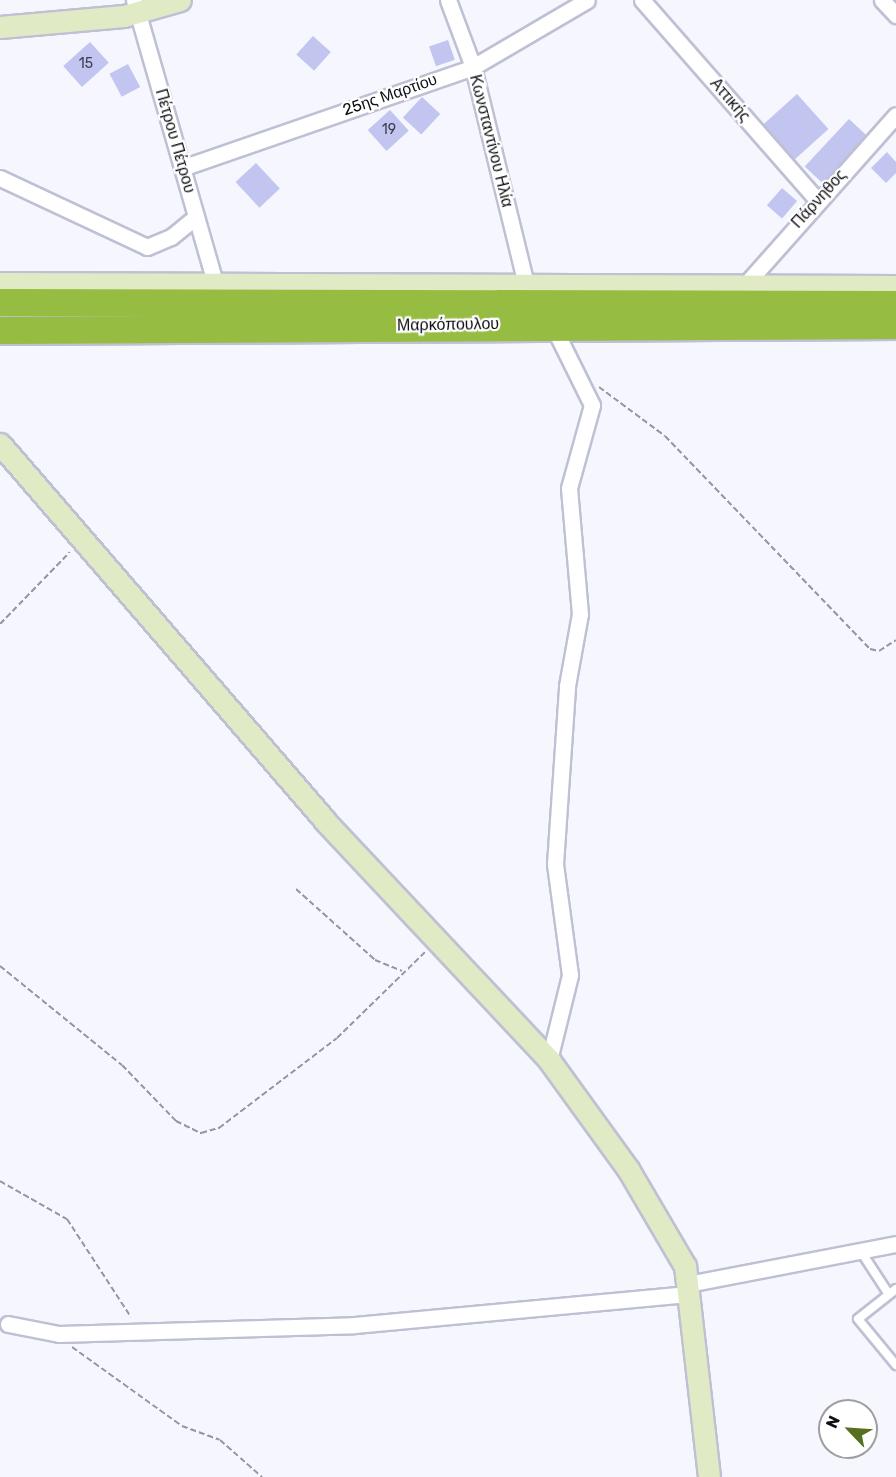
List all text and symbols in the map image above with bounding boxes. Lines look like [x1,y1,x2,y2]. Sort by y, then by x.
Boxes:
house number: 15 [79,56,93,72]
street label: 25ης Μαρτίου [340,70,440,120]
street label: Κωνσταντίνου Ηλία [465,73,517,209]
street label: Αττικής [706,74,754,126]
street label: Πέτρου Πέτρου [151,87,199,195]
house number: 19 [382,122,396,138]
street label: Πάρνηθος [788,166,850,232]
street label: Μαρκόπουλου [397,315,499,335]
north arrow [818,1399,878,1459]
text: N [822,1413,844,1431]

